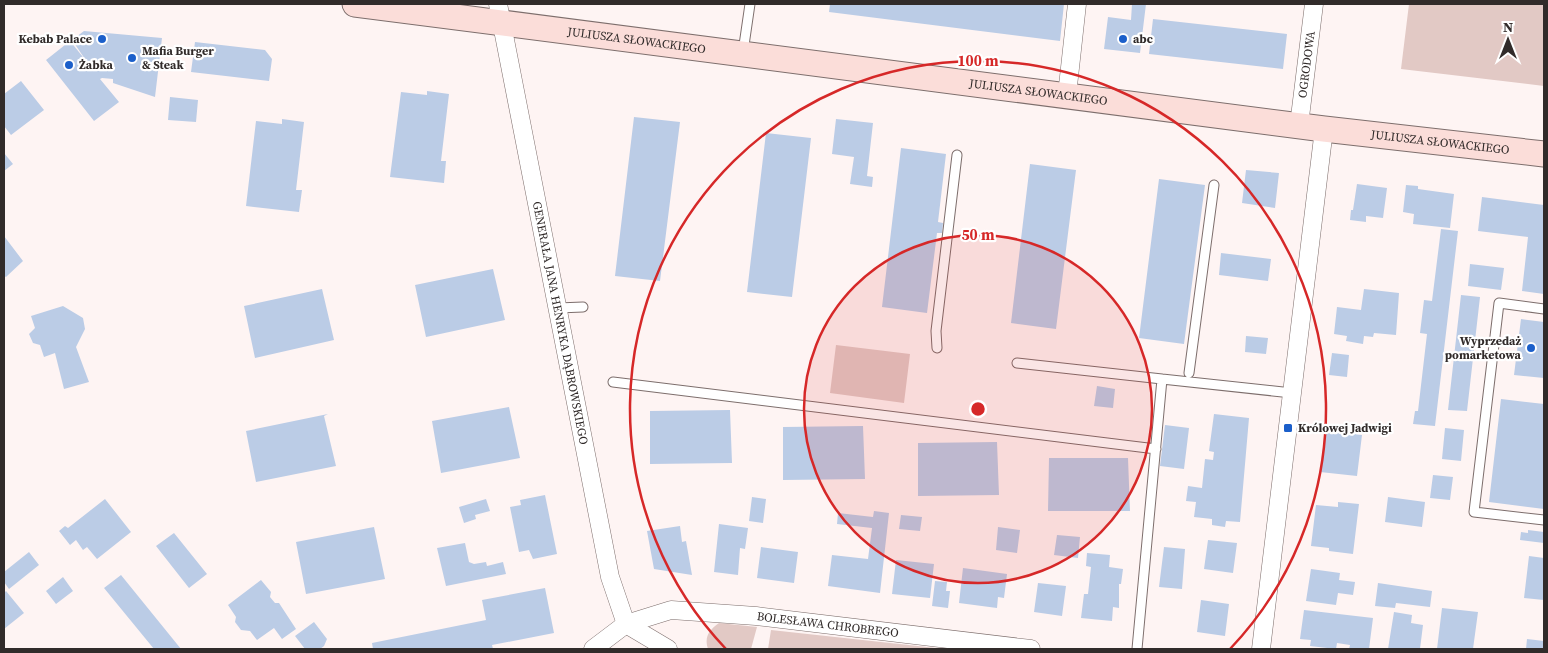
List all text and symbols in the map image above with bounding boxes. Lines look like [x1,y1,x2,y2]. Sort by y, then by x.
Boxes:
north arrow [1483,15,1533,65]
text: N [1503,17,1513,37]
street label: JULIUSZA SŁOWACKIEGO [566,23,707,57]
street label: OGRODOWA [1294,30,1319,99]
place label: Kebab Palace [18,31,92,47]
place label: abc [1133,31,1153,47]
marker: Kebab Palace [96,33,108,45]
marker: abc [1117,33,1129,45]
place label: Mafia Burger & Steak [142,43,214,73]
text: 100 m [957,50,999,71]
marker: Mafia Burger & Steak [126,52,138,64]
place label: Żabka [79,57,114,73]
marker: Żabka [63,59,75,71]
street label: JULIUSZA SŁOWACKIEGO [967,75,1108,109]
street label: JULIUSZA SŁOWACKIEGO [1369,126,1510,158]
street label: GENERAŁA JANA HENRYKA DĄBROWSKIEGO [529,200,592,446]
text: 50 m [961,224,995,245]
place label: Wyprzedaż pomarketowa [1445,333,1522,363]
marker: Wyprzedaż pomarketowa [1525,342,1537,354]
centre of rings [969,400,987,418]
place label: Królowej Jadwigi [1298,420,1392,436]
marker: Królowej Jadwigi [1282,422,1294,434]
street label: BOLESŁAWA CHROBREGO [756,608,900,641]

